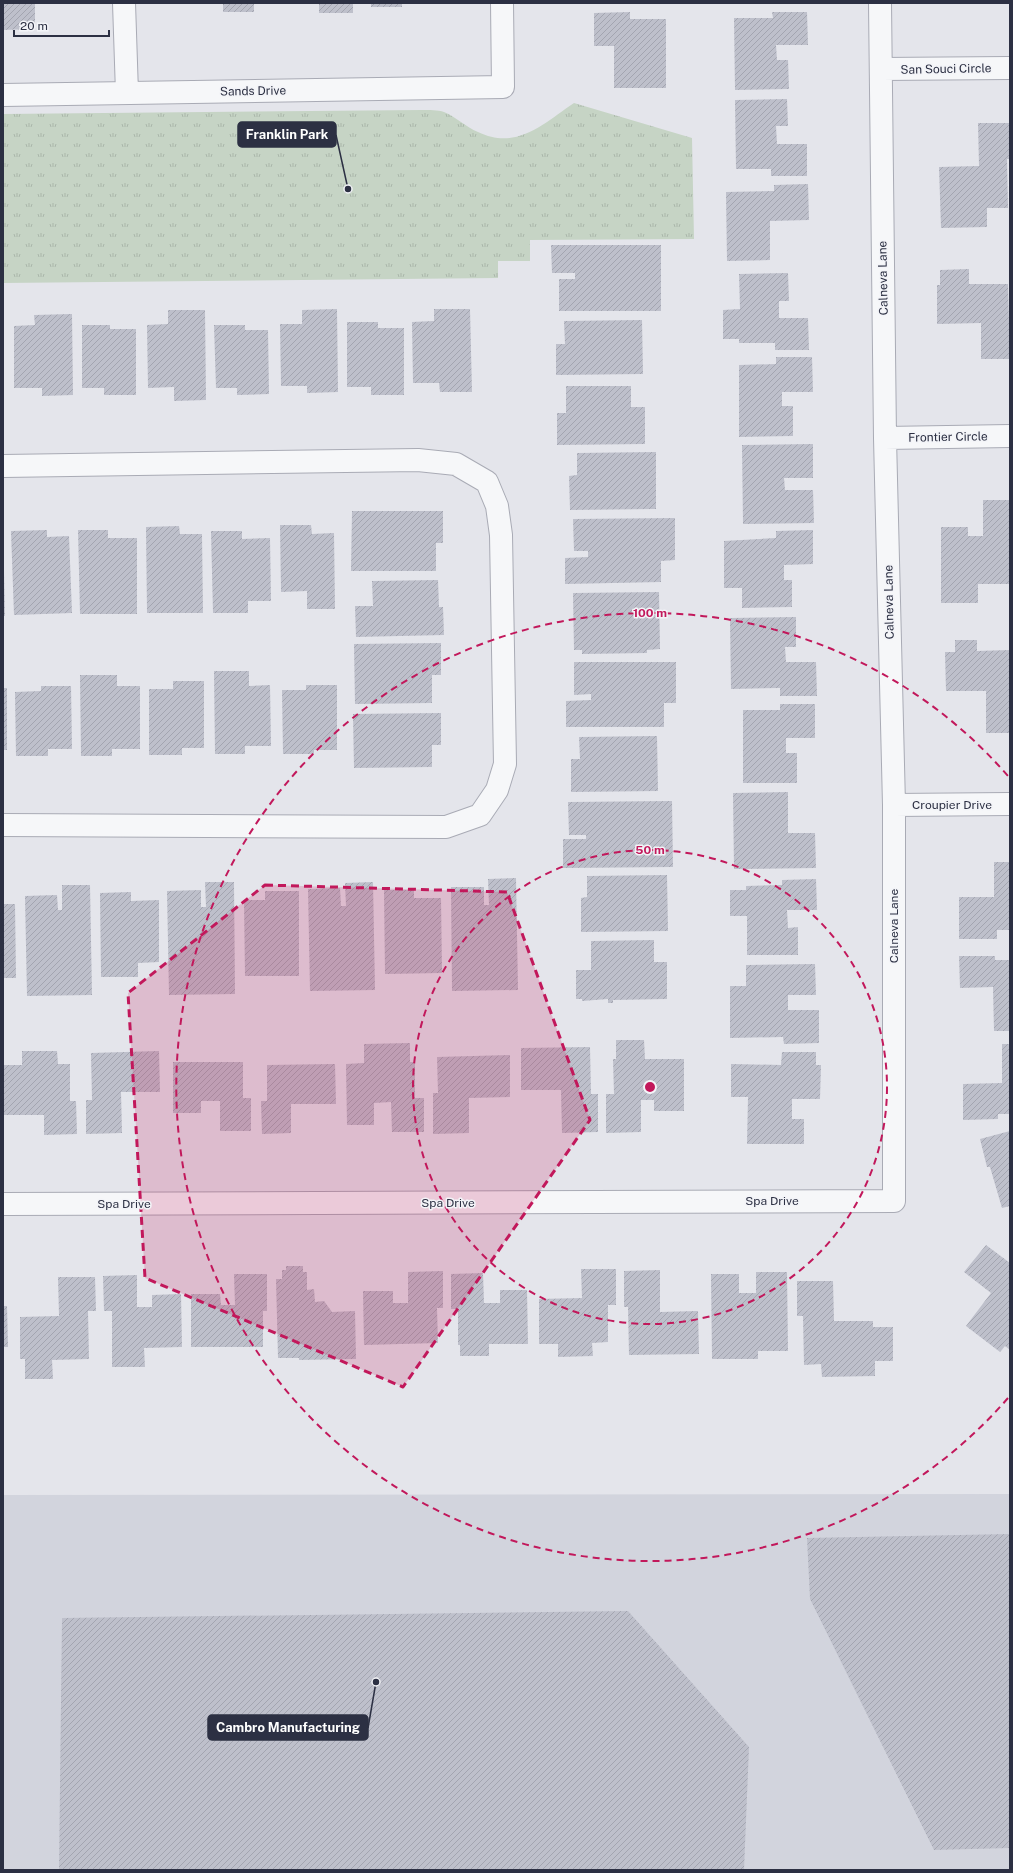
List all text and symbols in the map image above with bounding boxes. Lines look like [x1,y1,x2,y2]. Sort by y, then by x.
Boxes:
scale bar [14,12,109,38]
text: 20 m [20,19,48,33]
street label: San Souci Circle [900,61,992,77]
street label: Sands Drive [220,83,287,99]
callout: Franklin Park [238,122,336,147]
text: Franklin Park [246,127,329,142]
street label: Calneva Lane [875,240,891,315]
street label: Frontier Circle [908,429,988,445]
street label: Calneva Lane [881,564,897,639]
text: 100 m [633,606,667,620]
street label: Croupier Drive [912,798,992,812]
text: 50 m [635,843,665,857]
street label: Calneva Lane [887,889,901,963]
centre of rings [643,1080,657,1094]
street label: Spa Drive [745,1194,799,1208]
street label: Spa Drive [421,1196,475,1210]
street label: Spa Drive [97,1197,151,1211]
callout: Cambro Manufacturing [208,1715,368,1740]
text: Cambro Manufacturing [216,1720,360,1735]

